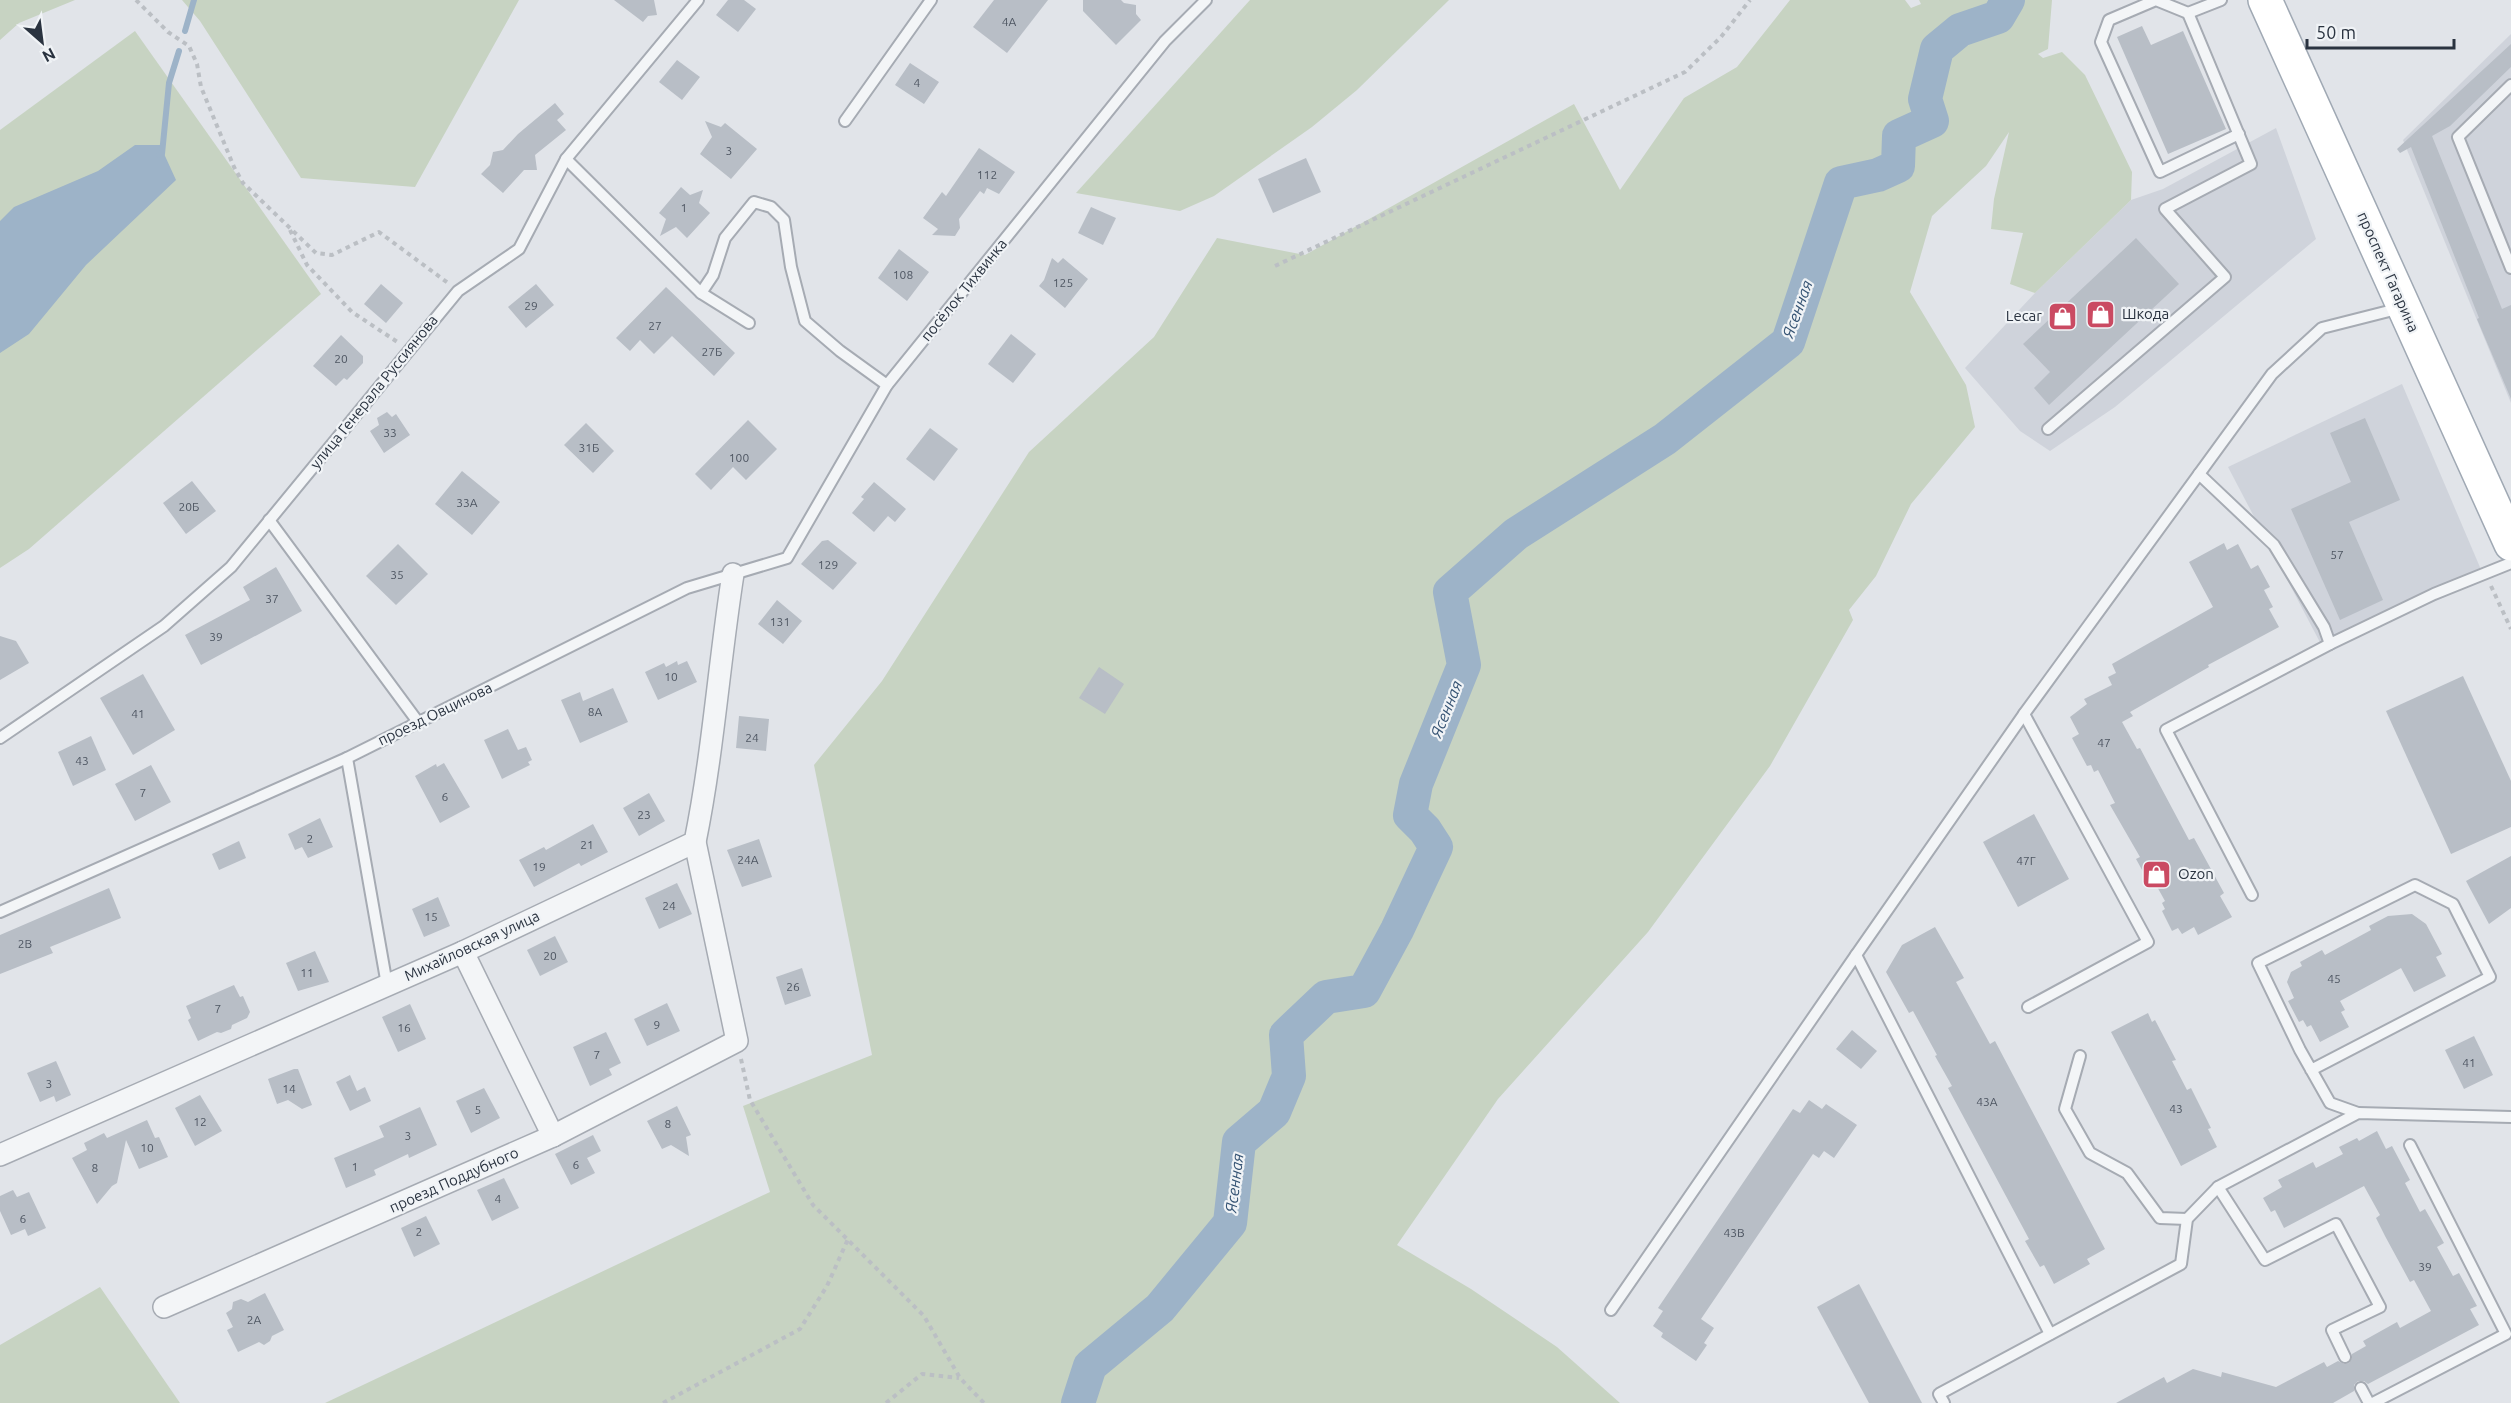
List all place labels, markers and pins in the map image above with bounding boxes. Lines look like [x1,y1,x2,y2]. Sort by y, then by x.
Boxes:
shop icon: Шкода [2085,298,2117,330]
shop icon: Lecar [2047,300,2079,332]
place label: Шкода [2122,305,2169,322]
place label: Lecar [2006,307,2042,324]
shop icon: Ozon [2141,858,2173,890]
place label: Ozon [2178,865,2214,882]

